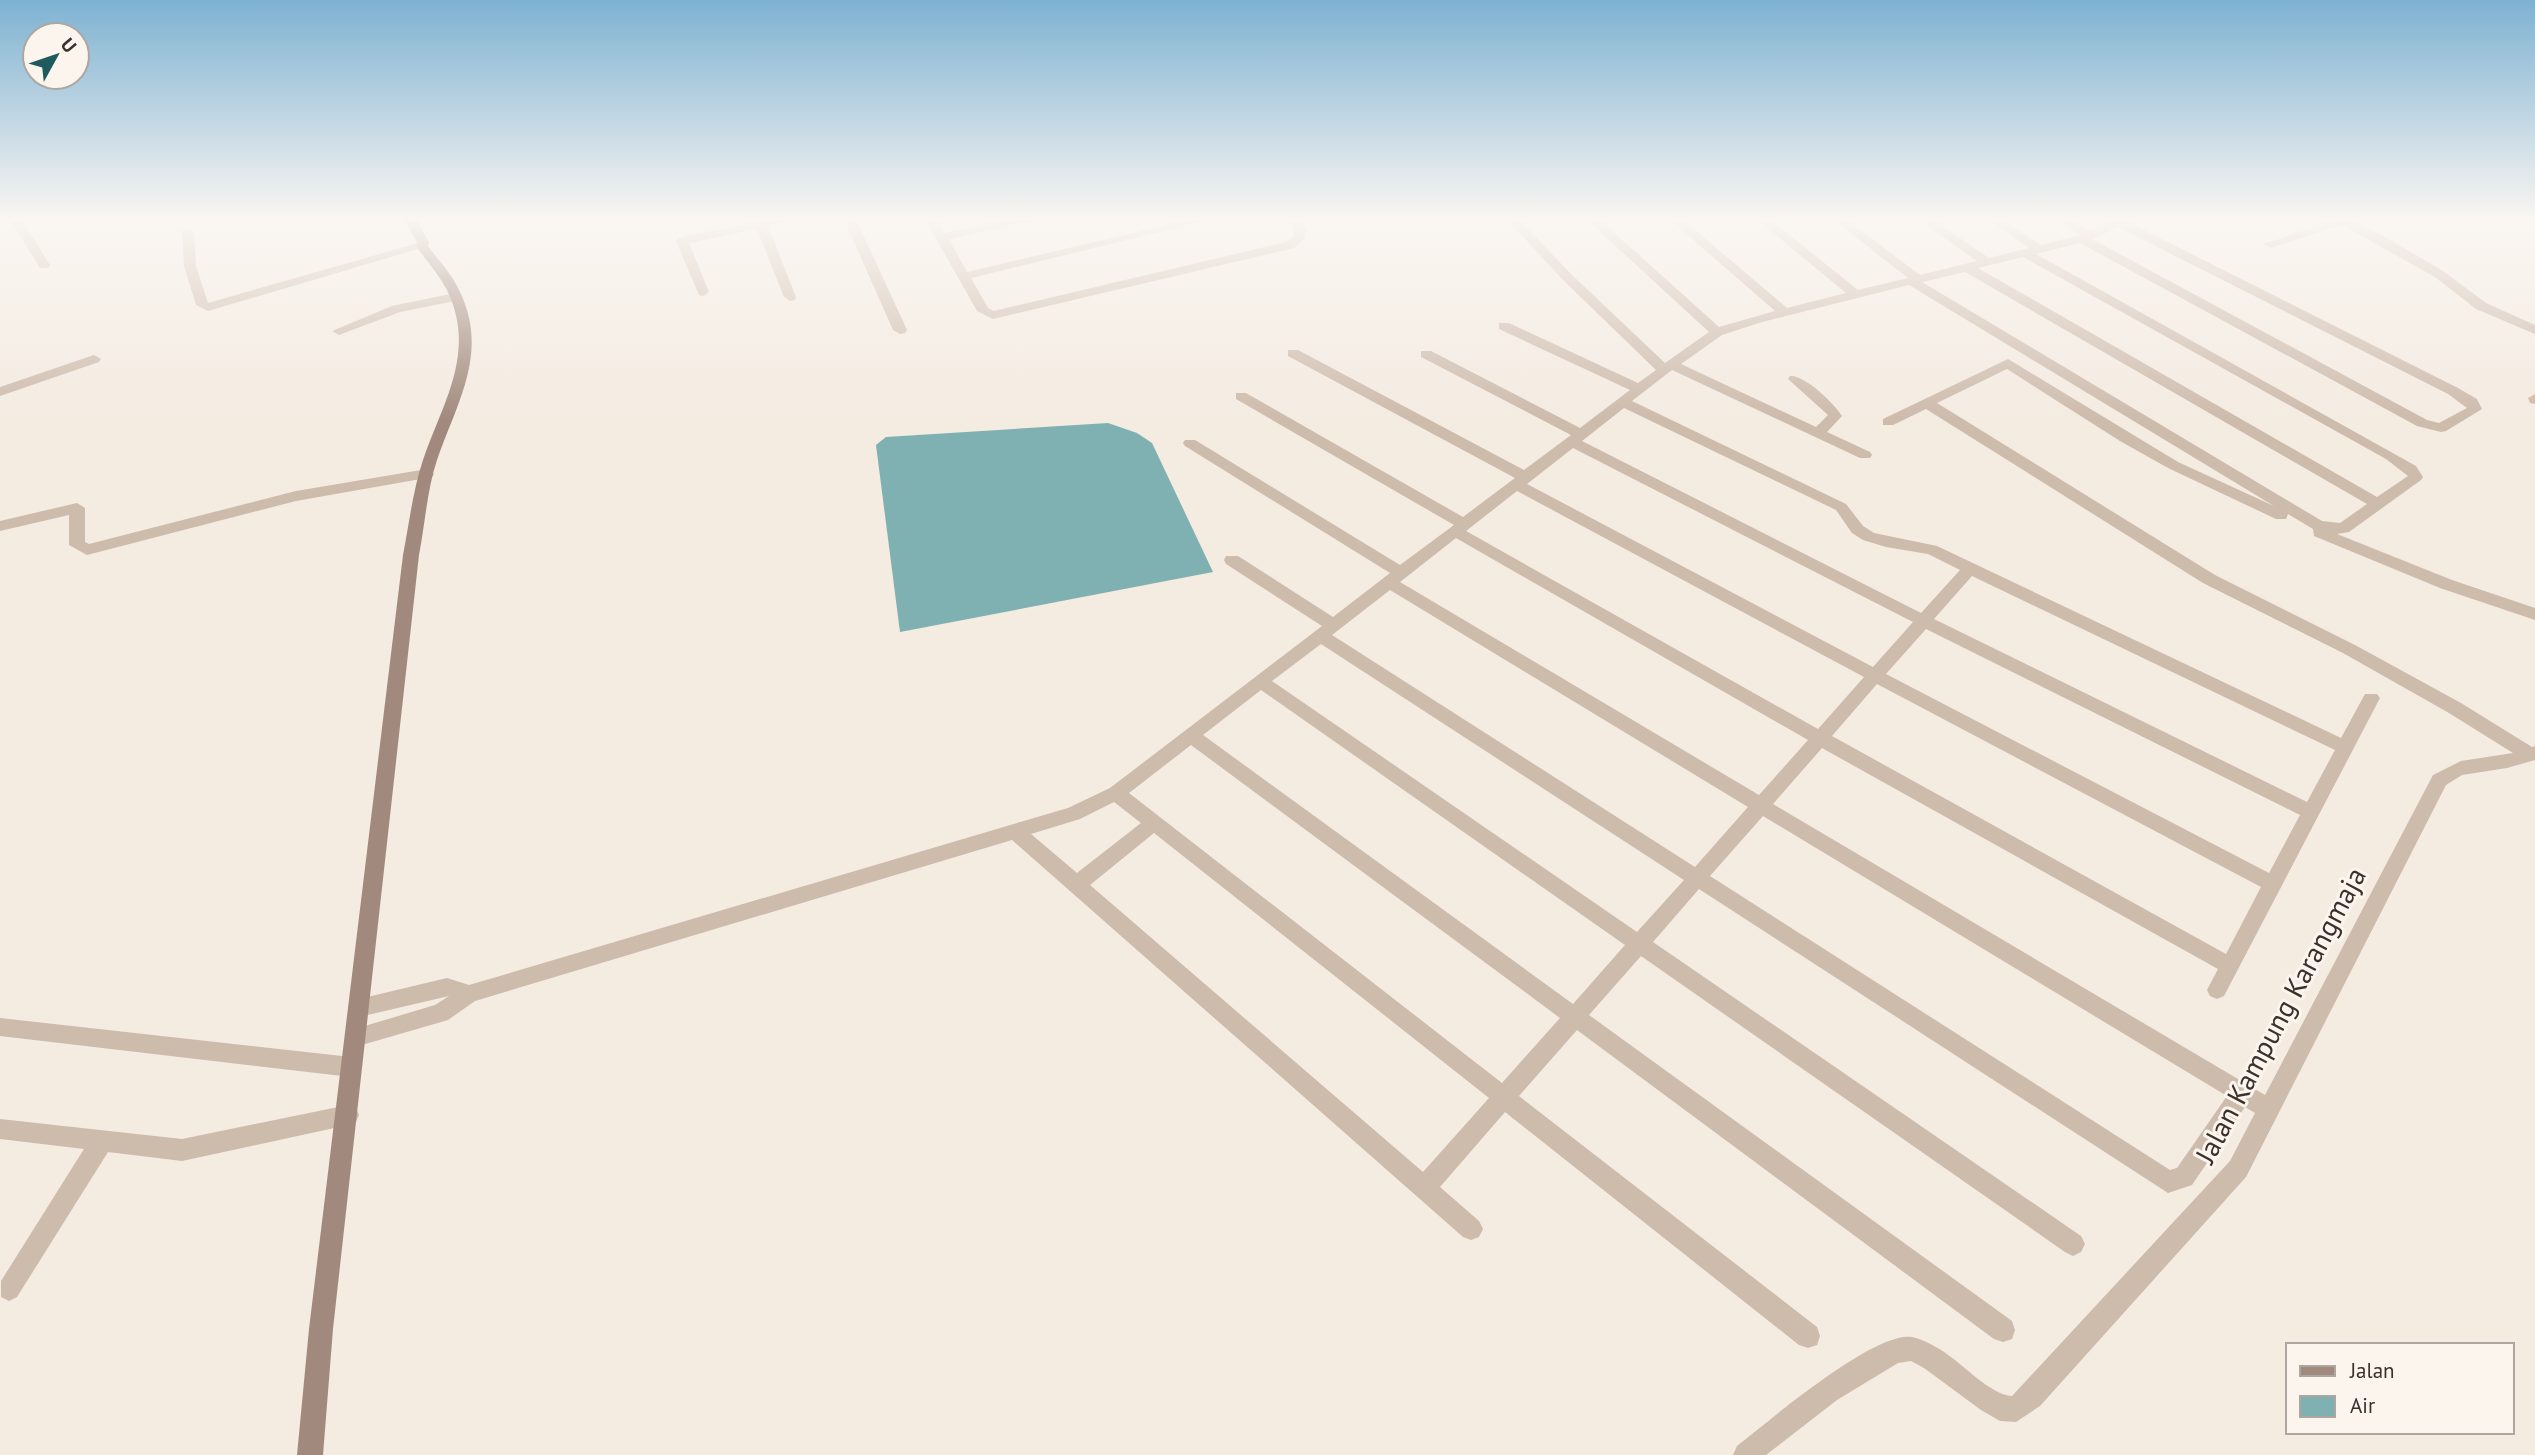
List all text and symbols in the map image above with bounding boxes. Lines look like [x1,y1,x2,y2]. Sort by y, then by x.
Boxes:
north arrow [21,21,91,91]
text: U [56,33,82,57]
street label: Jalan Kampung Karangmaja [2186,861,2374,1170]
legend [2286,1343,2514,1434]
text: Jalan [2349,1357,2395,1384]
text: Air [2350,1392,2375,1419]

